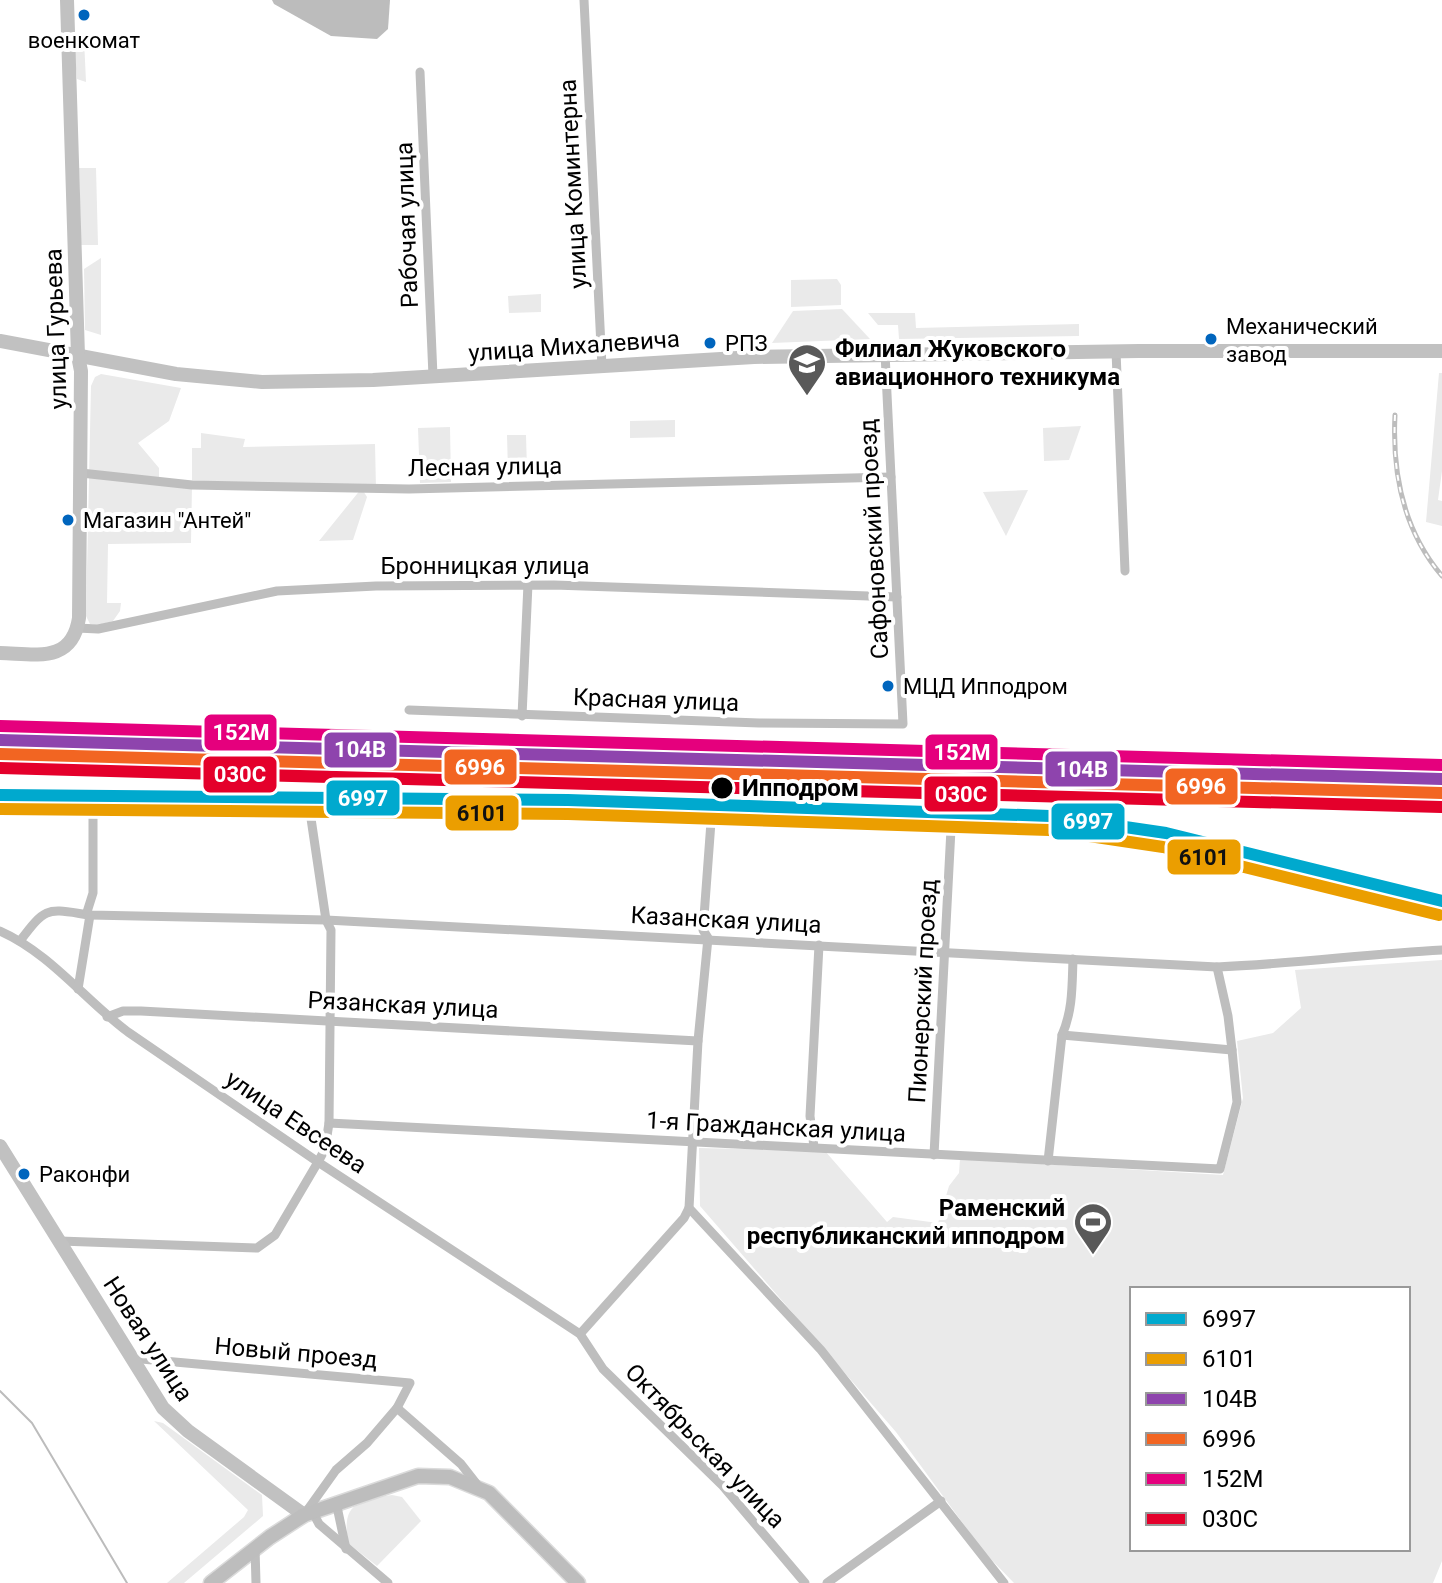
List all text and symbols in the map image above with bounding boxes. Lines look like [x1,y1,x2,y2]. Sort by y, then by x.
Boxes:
marker: военкомат [76,7,92,23]
place label: военкомат [28,28,141,53]
street label: улица Коминтерна [554,78,592,290]
street label: Рабочая улица [390,141,424,309]
street label: улица Гурьева [39,248,73,410]
place label: Механический завод [1226,314,1378,367]
street label: улица Михалевича [467,325,681,367]
place label: РПЗ [725,331,768,356]
marker: Механический завод [1203,331,1219,347]
marker: РПЗ [702,335,718,351]
place label: Филиал Жуковского авиационного техникума [835,335,1120,391]
school or university icon: Филиал Жуковского авиационного техникума [786,342,828,397]
street label: Сафоновский проезд [854,418,894,660]
street label: Лесная улица [408,452,562,482]
place label: Магазин "Антей" [83,508,251,533]
marker: Магазин "Антей" [60,512,76,528]
street label: Бронницкая улица [380,552,590,580]
place label: МЦД Ипподром [903,674,1068,699]
marker: МЦД Ипподром [880,678,896,694]
street label: Красная улица [572,683,740,717]
line badge: 152М [203,713,278,752]
text: 152М [212,720,270,745]
line badge: 104В [323,731,398,769]
line badge: 152М [924,733,999,771]
text: 104В [334,737,386,762]
text: 152М [933,740,991,765]
line badge: 6996 [443,748,518,786]
line badge: 104В [1044,750,1119,788]
line badge: 030C [202,755,278,794]
text: 6996 [455,755,505,780]
text: 104В [1056,757,1108,782]
text: 030C [214,762,266,787]
line badge: 6996 [1164,767,1239,806]
place label: Ипподром [742,774,859,802]
text: 6996 [1176,774,1226,799]
marker: Ипподром [709,775,735,801]
line badge: 030C [923,775,999,813]
line badge: 6997 [325,779,401,817]
text: 030C [935,782,987,807]
text: 6997 [338,786,388,811]
line badge: 6101 [444,794,520,832]
text: 6101 [457,801,507,826]
line badge: 6997 [1050,802,1126,841]
text: 6997 [1063,809,1113,834]
line badge: 6101 [1166,838,1242,876]
text: 6101 [1179,845,1229,870]
street label: Пионерский проезд [903,878,943,1104]
street label: Казанская улица [630,901,822,939]
street label: Рязанская улица [307,986,499,1024]
street label: улица Евсеева [220,1065,372,1179]
street label: 1-я Гражданская улица [645,1106,907,1148]
place label: Раконфи [39,1162,130,1187]
marker: Раконфи [16,1166,32,1182]
place label: Раменский республиканский ипподром [747,1194,1065,1250]
sports icon: Раменский республиканский ипподром [1072,1201,1114,1256]
street label: Новая улица [97,1272,199,1406]
legend [1130,1287,1410,1551]
text: 6997 [1202,1305,1256,1333]
street label: Новый проезд [213,1332,379,1374]
text: 6101 [1202,1345,1256,1373]
street label: Октябрьская улица [619,1358,791,1534]
text: 104В [1202,1385,1257,1413]
text: 6996 [1202,1425,1256,1453]
text: 152М [1202,1465,1263,1493]
text: 030C [1202,1505,1258,1533]

